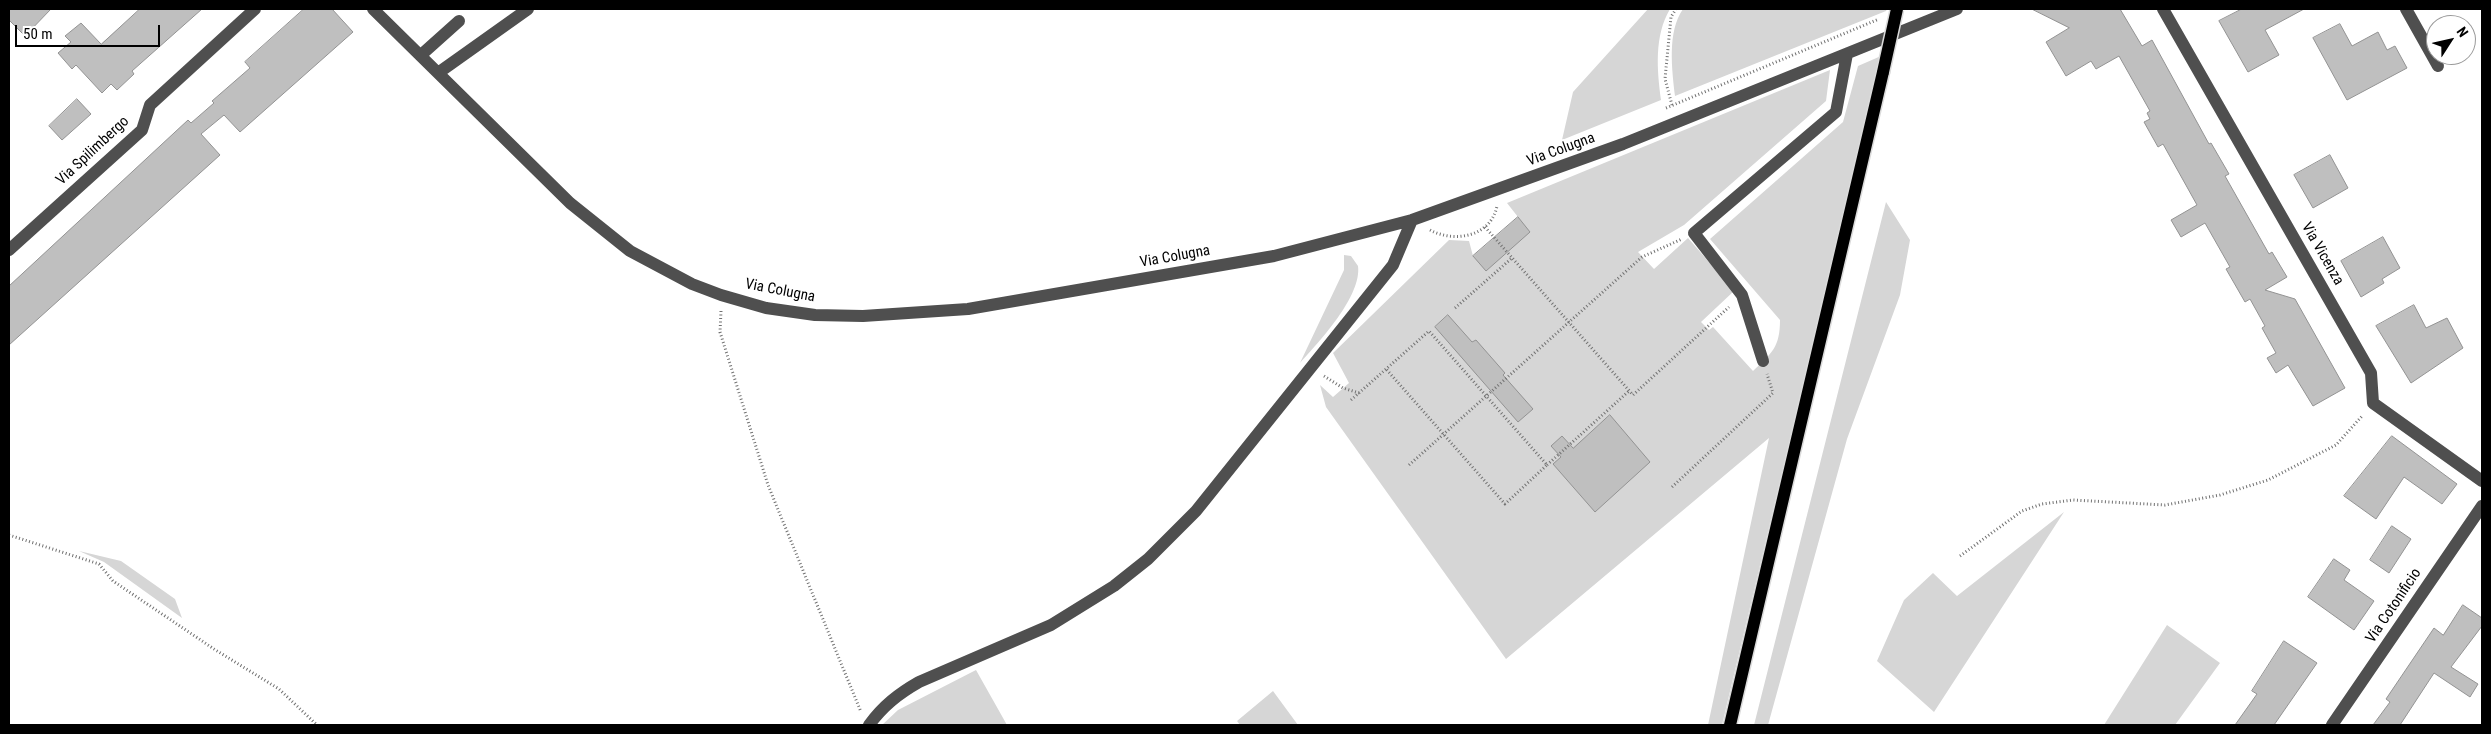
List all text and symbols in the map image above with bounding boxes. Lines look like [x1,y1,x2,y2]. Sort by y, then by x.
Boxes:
scale bar [18,15,162,47]
north arrow [2426,15,2476,65]
text: N [2453,24,2471,40]
text: 50 m [23,25,53,43]
street label: Via Spilimbergo [53,113,133,189]
street label: Via Colugna [1525,129,1597,171]
street label: Via Vicenza [2297,219,2347,289]
street label: Via Colugna [1138,242,1212,272]
street label: Via Colugna [743,275,817,307]
street label: Via Cotonificio [2362,565,2426,647]

